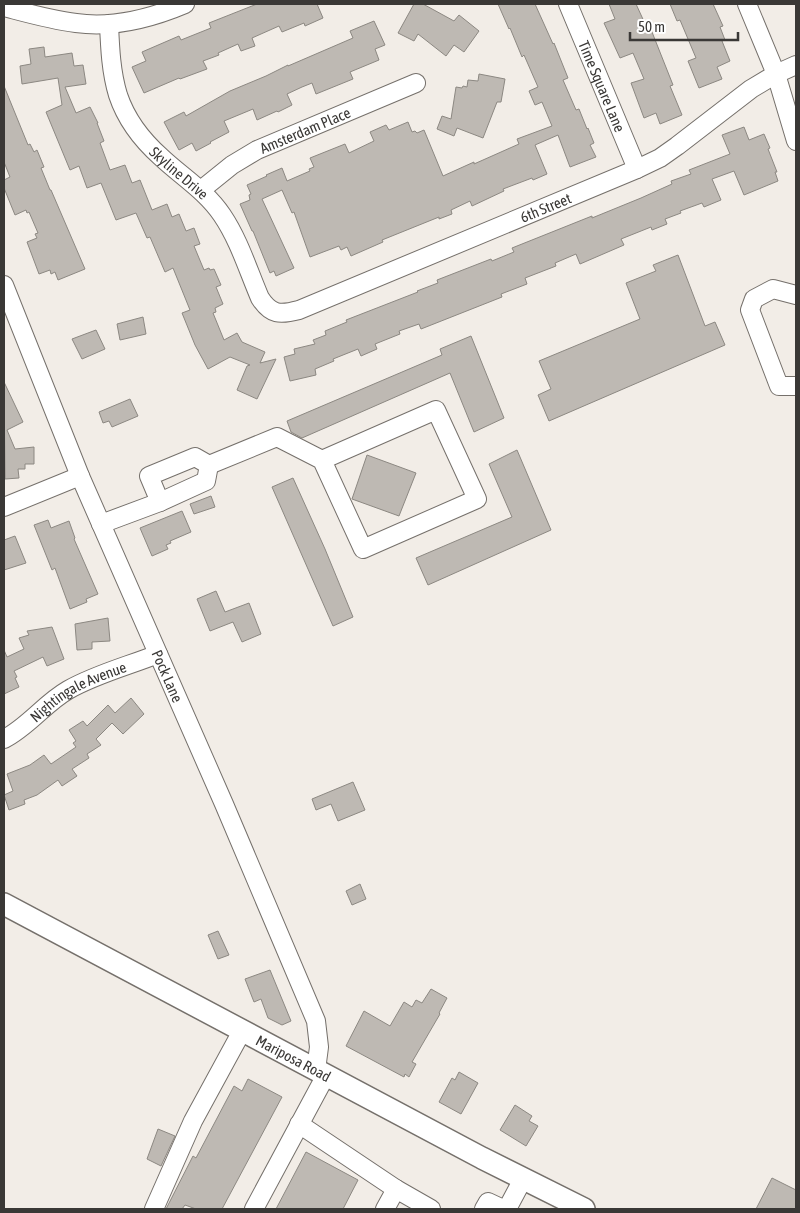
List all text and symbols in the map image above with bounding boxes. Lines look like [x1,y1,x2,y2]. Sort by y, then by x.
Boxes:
scale bar [630,10,738,42]
text: 50 m [638,18,665,35]
street label: Time Square Lane [576,38,629,134]
street label: Amsterdam Place [257,103,353,156]
street label: Skyline Drive [146,143,212,202]
street label: 6th Street [517,189,573,225]
street label: Pock Lane [149,647,187,705]
street label: Nightingale Avenue [26,658,128,725]
street label: Mariposa Road [253,1031,334,1085]

